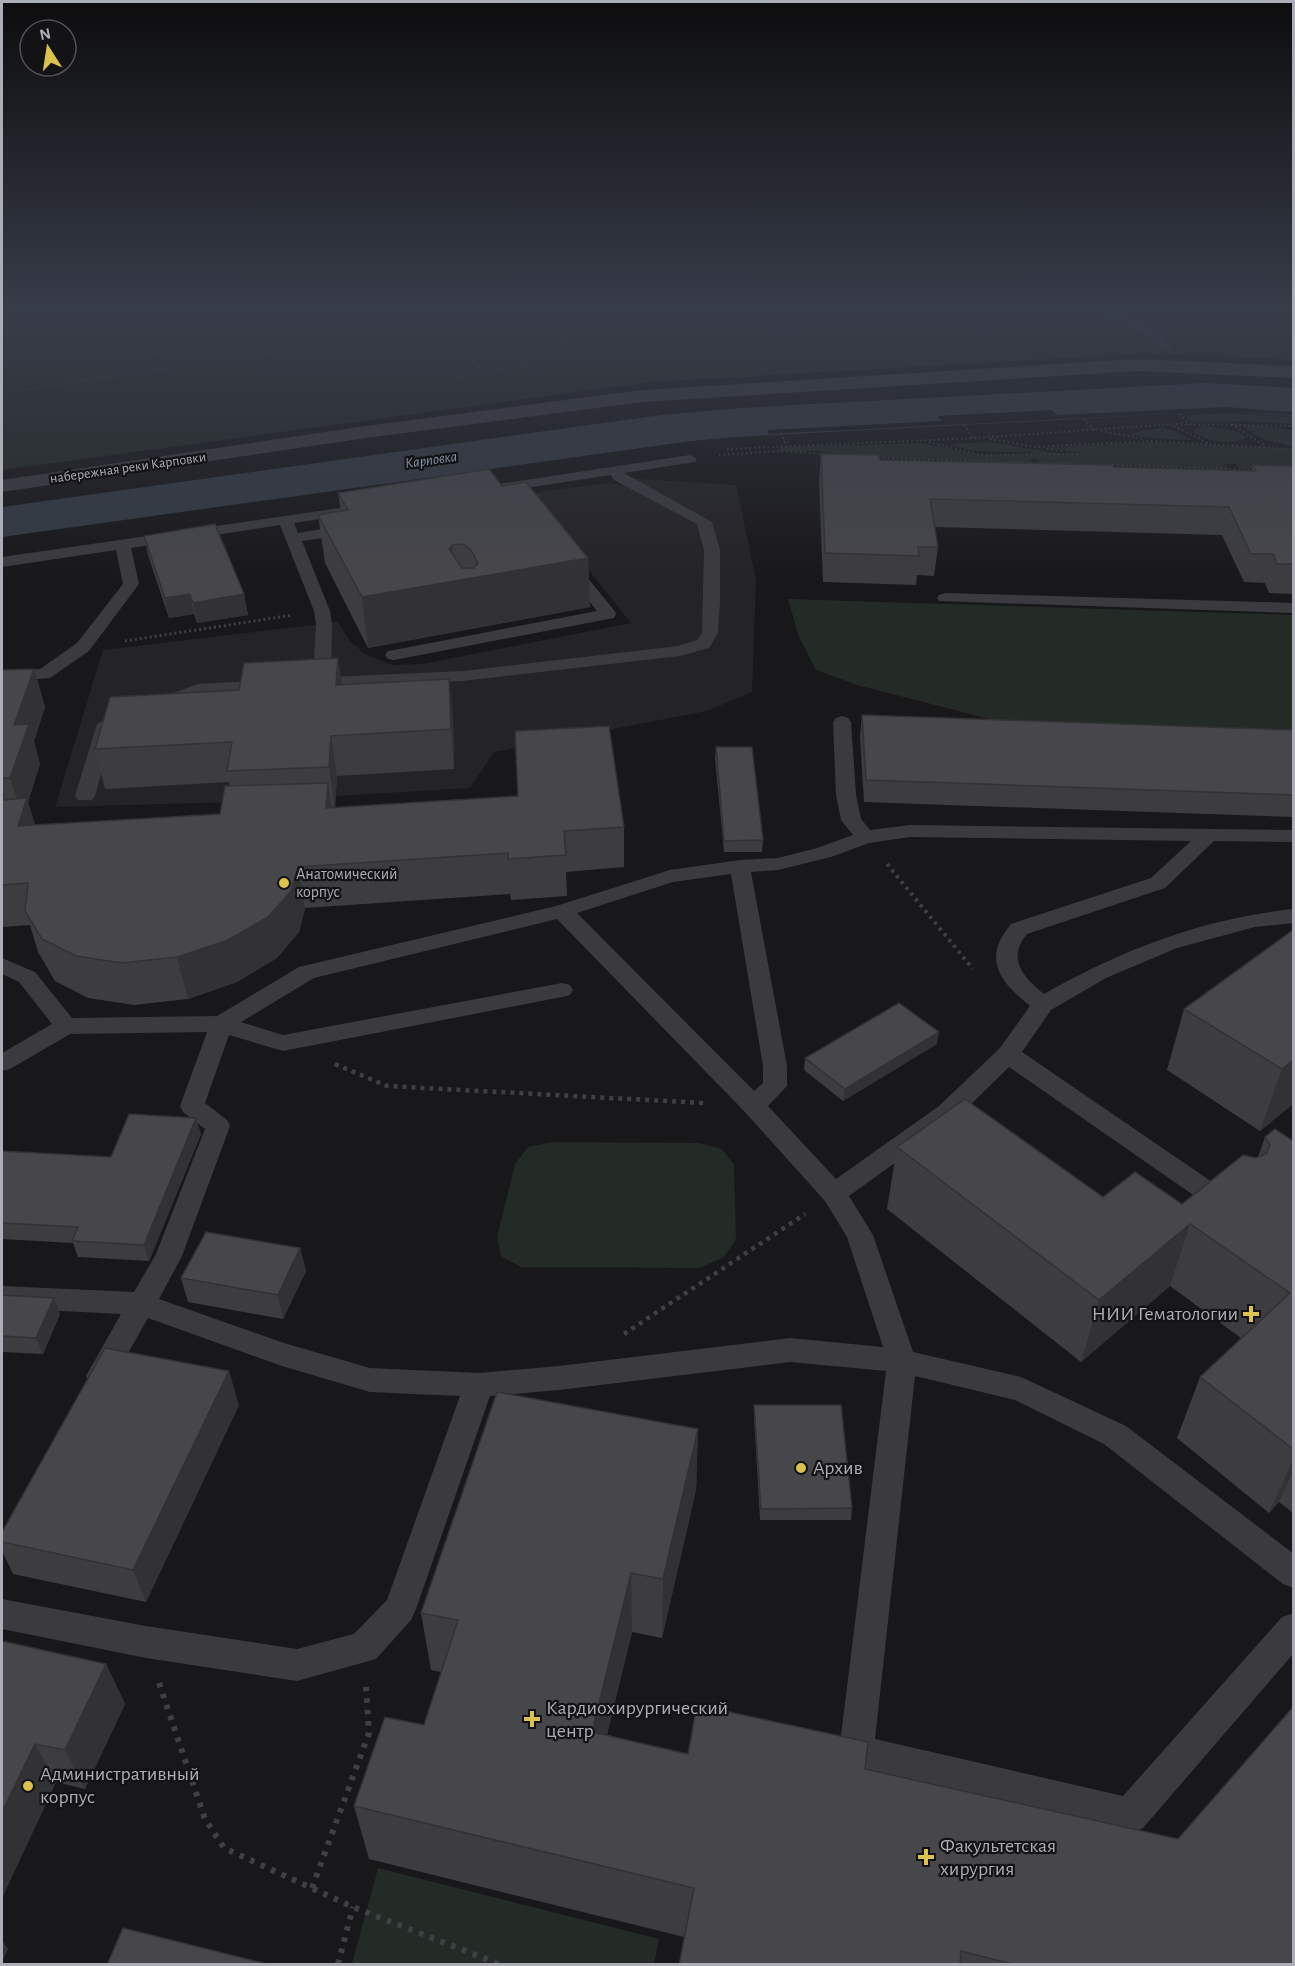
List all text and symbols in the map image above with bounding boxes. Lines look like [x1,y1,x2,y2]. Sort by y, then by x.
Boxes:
north arrow [18,18,78,78]
text: N [38,25,52,43]
water label: Карповка [404,449,458,471]
street label: набережная реки Карповки [49,450,207,486]
place label: Анатомический корпус [296,866,397,901]
marker: Анатомический корпус [277,876,291,890]
place label: НИИ Гематологии [1092,1304,1238,1324]
marker: НИИ Гематологии [1242,1305,1260,1323]
place label: Архив [813,1458,863,1478]
marker: Архив [794,1461,808,1475]
place label: Кардиохирургический центр [546,1698,728,1741]
marker: Кардиохирургический центр [523,1710,541,1728]
place label: Административный корпус [40,1764,200,1807]
marker: Административный корпус [21,1779,35,1793]
place label: Факультетская хирургия [940,1836,1056,1879]
marker: Факультетская хирургия [917,1848,935,1866]

